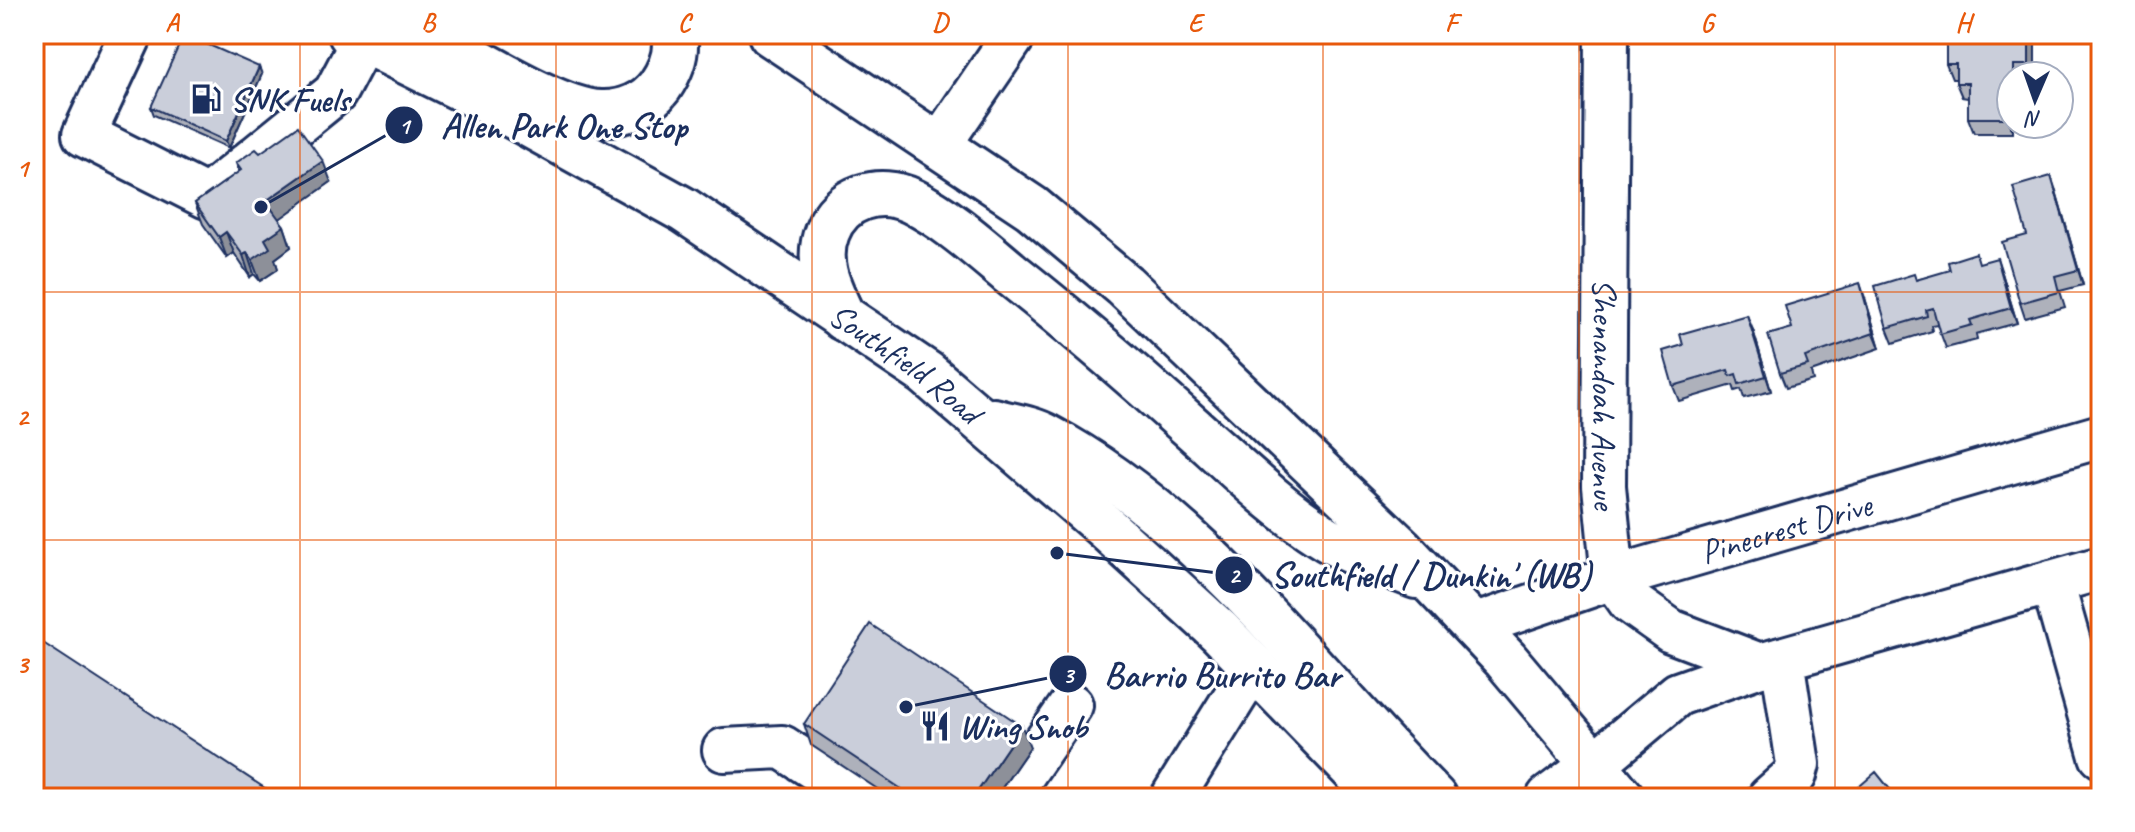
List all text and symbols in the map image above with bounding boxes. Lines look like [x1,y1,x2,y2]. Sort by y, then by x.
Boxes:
text: A [165,6,180,39]
text: B [421,6,437,39]
text: C [678,6,694,39]
text: D [932,6,950,39]
text: E [1188,6,1206,39]
text: F [1445,6,1463,39]
text: G [1701,6,1717,39]
text: H [1956,6,1976,39]
north arrow [1995,60,2075,140]
place label: SNK Fuels [230,78,352,121]
fuel station icon: SNK Fuels [189,82,223,116]
callout: Allen Park One Stop [384,95,703,155]
text: Allen Park One Stop [441,103,689,149]
text: N [2024,105,2042,133]
text: 1 [399,111,413,141]
text: 1 [16,152,31,185]
street label: Shenandoah Avenue [1582,279,1628,514]
street label: Southfield Road [821,293,995,436]
text: 2 [16,400,30,433]
street label: Pinecrest Drive [1695,482,1878,573]
callout: Southfield / Dunkin' (WB) [1214,545,1607,605]
text: Southfield / Dunkin' (WB) [1271,552,1593,598]
text: 2 [1229,560,1242,590]
callout: Barrio Burrito Bar [1048,644,1356,704]
text: 3 [16,648,30,681]
text: Barrio Burrito Bar [1104,652,1344,698]
text: 3 [1063,660,1076,690]
place label: Wing Snob [959,705,1090,748]
restaurant icon: Wing Snob [918,709,952,743]

